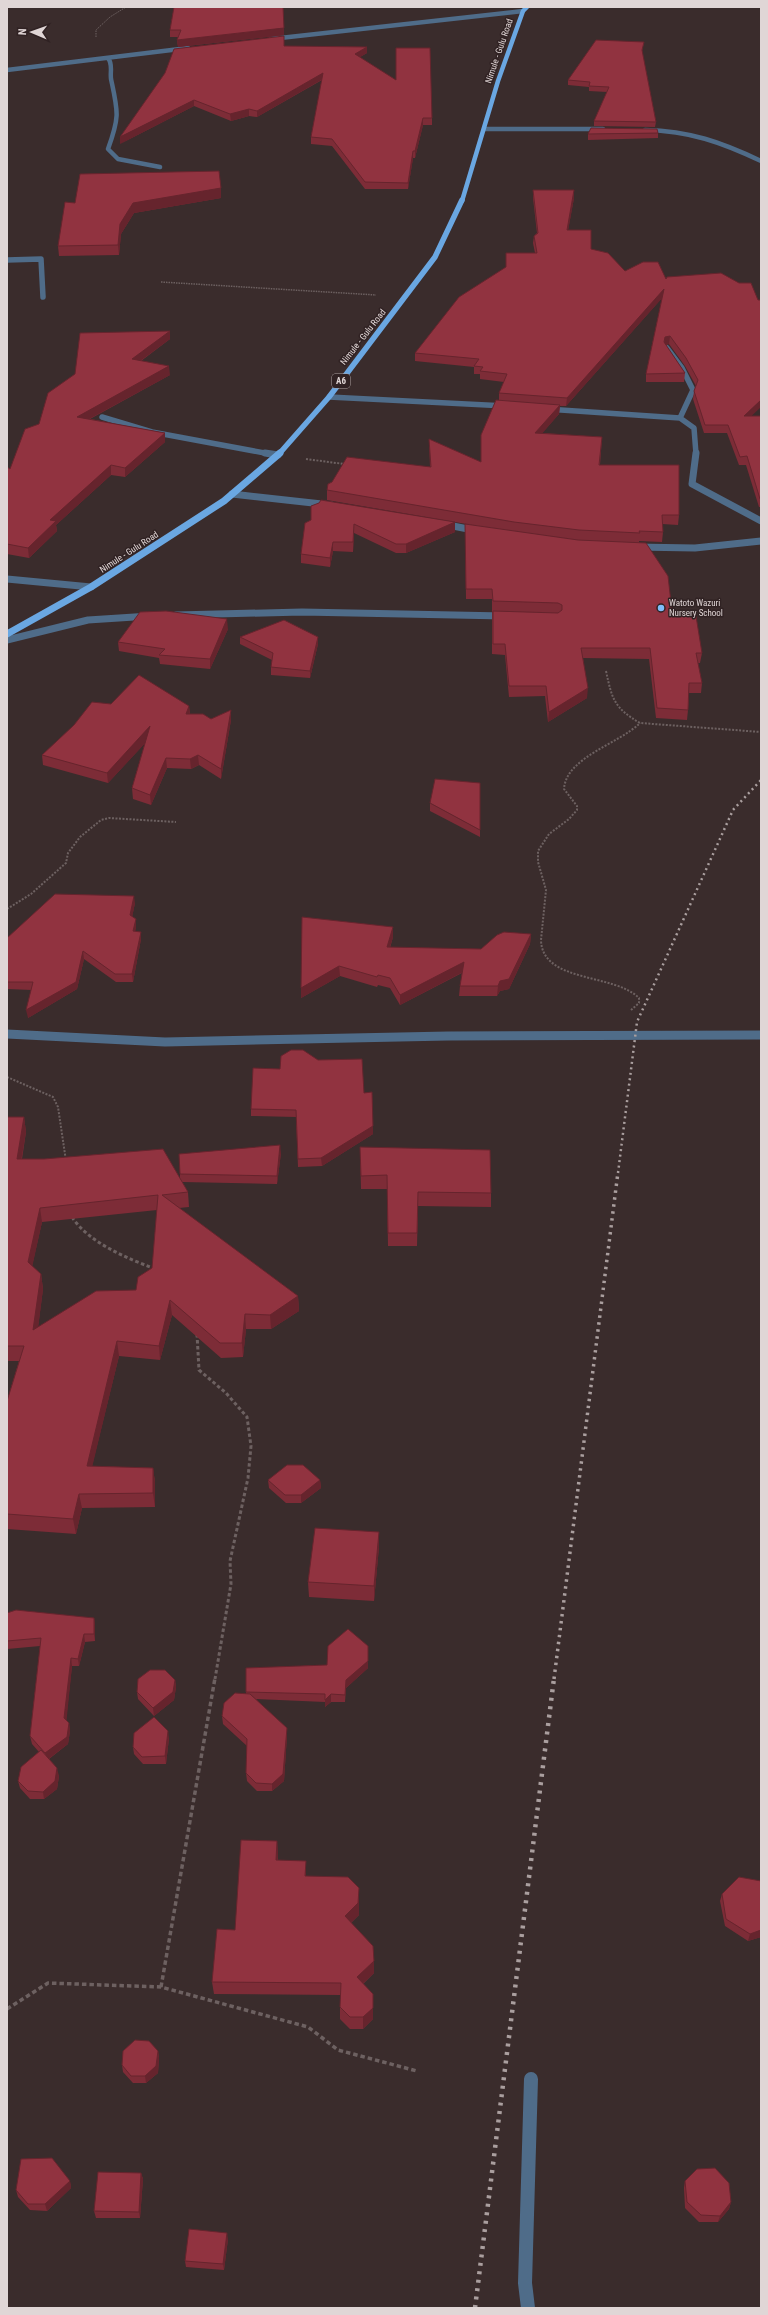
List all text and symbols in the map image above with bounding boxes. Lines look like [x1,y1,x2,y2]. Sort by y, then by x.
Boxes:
north arrow [12,12,52,52]
street label: Nimule - Gulu Road [483,17,515,85]
text: N [16,28,29,35]
street label: Nimule - Gulu Road [338,307,388,367]
road number: A6 [332,374,350,388]
street label: Nimule - Gulu Road [98,529,160,575]
place label: Watoto Wazuri Nursery School [669,598,723,618]
marker: Watoto Wazuri Nursery School [656,603,666,613]

